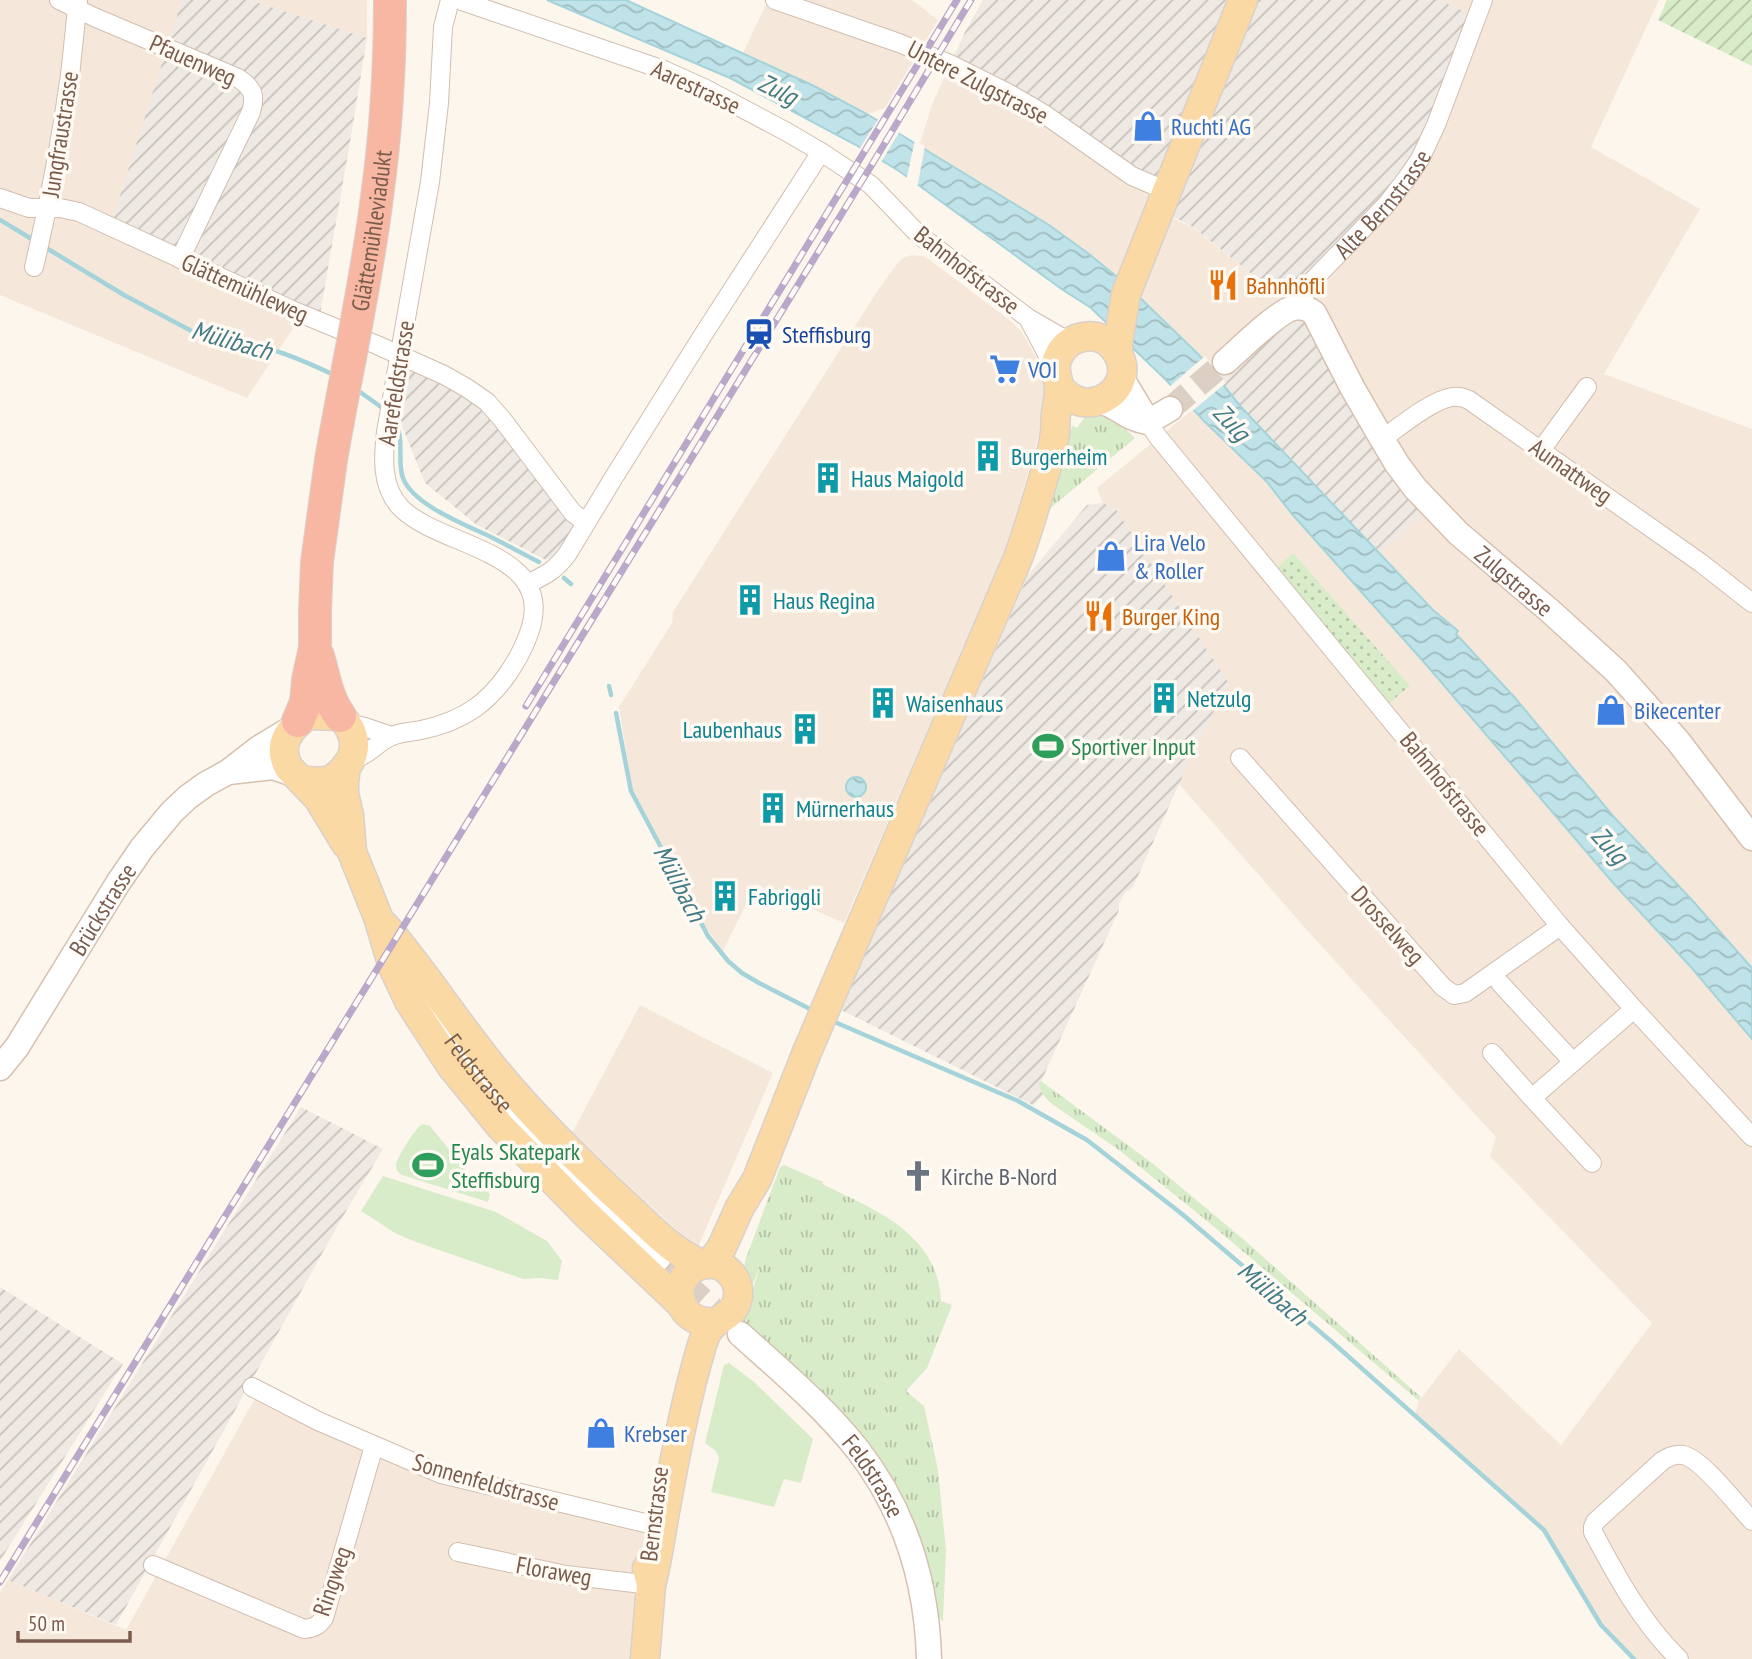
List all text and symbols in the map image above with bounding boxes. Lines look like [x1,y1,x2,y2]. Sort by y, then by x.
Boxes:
street label: Pfauenweg [145,27,241,93]
street label: Untere Zulgstrasse [902,33,1054,131]
street label: Aarestrasse [647,53,745,121]
water label: Zulg [753,65,805,113]
street label: Jungfraustrasse [35,69,85,200]
shop icon: Ruchti AG [1131,109,1165,143]
place label: Ruchti AG [1171,111,1251,142]
street label: Alte Bernstrasse [1327,145,1438,265]
street label: Glättemühleviadukt [344,148,398,314]
street label: Bahnhofstrasse [908,219,1026,321]
street label: Glättemühleweg [177,246,313,330]
restaurant icon: Bahnhöfli [1206,268,1240,302]
place label: Bahnhöfli [1246,270,1325,301]
water label: Mülibach [188,313,277,368]
station icon: Steffisburg [742,317,776,351]
street label: Aarefeldstrasse [371,318,421,448]
place label: Steffisburg [782,319,871,350]
supermarket icon: VOI [988,352,1022,386]
place label: VOI [1027,354,1057,385]
water label: Zulg [1206,396,1259,449]
street label: Aumattweg [1524,431,1618,511]
building icon: Burgerheim [971,439,1005,473]
place label: Burgerheim [1011,441,1107,472]
building icon: Haus Maigold [811,461,845,495]
place label: Haus Maigold [851,463,964,494]
place label: Lira Velo & Roller [1134,527,1206,586]
shop icon: Lira Velo & Roller [1094,539,1128,573]
street label: Zulgstrasse [1469,539,1560,623]
building icon: Haus Regina [733,583,767,617]
place label: Haus Regina [773,585,875,616]
restaurant icon: Burger King [1082,599,1116,633]
place label: Burger King [1122,601,1220,632]
building icon: Netzulg [1147,681,1181,715]
place label: Netzulg [1187,683,1251,714]
building icon: Waisenhaus [866,686,900,720]
place label: Waisenhaus [906,688,1003,719]
shop icon: Bikecenter [1594,693,1628,727]
place label: Bikecenter [1634,695,1721,726]
building icon: Laubenhaus [788,712,822,746]
place label: Laubenhaus [683,714,782,745]
street label: Bahnhofstrasse [1393,725,1497,843]
sports icon: Sportiver Input [1031,729,1065,763]
place label: Sportiver Input [1071,731,1196,762]
building icon: Mürnerhaus [756,791,790,825]
place label: Mürnerhaus [796,793,894,824]
water label: Zulg [1584,819,1637,872]
water label: Mülibach [646,839,715,928]
street label: Brückstrasse [62,857,143,961]
building icon: Fabriggli [708,879,742,913]
street label: Drosselweg [1345,879,1431,971]
place label: Fabriggli [748,881,821,912]
street label: Feldstrasse [438,1027,521,1119]
place label: Eyals Skatepark Steffisburg [451,1136,581,1195]
sports icon: Eyals Skatepark Steffisburg [411,1148,445,1182]
church icon: Kirche B-Nord [901,1159,935,1193]
place label: Kirche B-Nord [941,1161,1057,1192]
water label: Mülibach [1231,1254,1316,1333]
shop icon: Krebser [584,1416,618,1450]
place label: Krebser [624,1418,687,1449]
street label: Feldstrasse [836,1428,912,1522]
street label: Sonnenfeldstrasse [409,1446,563,1518]
street label: Bernstrasse [633,1465,675,1563]
street label: Ringweg [306,1542,358,1620]
street label: Floraweg [514,1549,594,1593]
scale bar [18,1600,130,1644]
text: 50 m [28,1610,65,1637]

